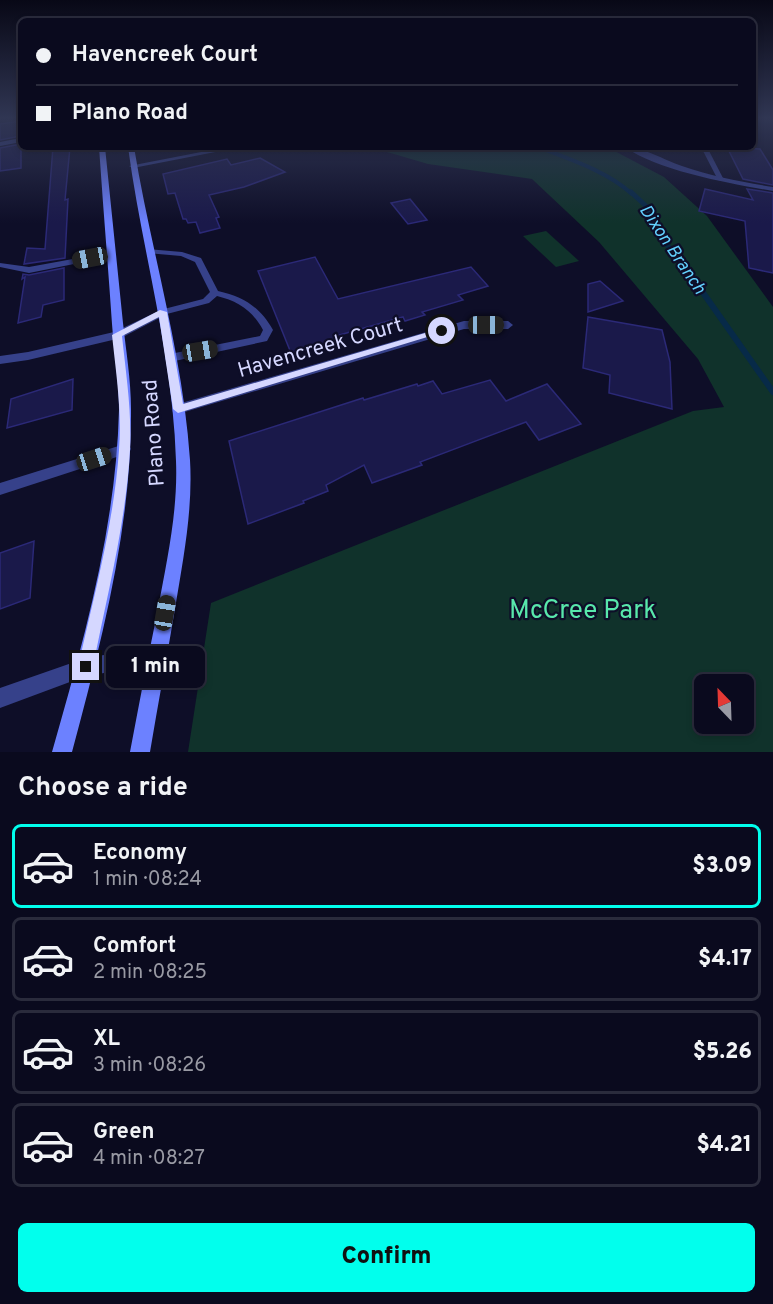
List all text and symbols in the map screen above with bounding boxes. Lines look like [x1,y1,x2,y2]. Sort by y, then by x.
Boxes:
text: Havencreek Court [72,42,258,69]
text: Plano Road [72,100,188,127]
water label: Dixon Branch [633,201,710,299]
car [71,246,109,270]
street label: Havencreek Court [235,312,406,385]
car [468,316,504,334]
route start [428,317,455,344]
car [181,339,219,363]
street label: Plano Road [137,378,172,487]
car [74,445,114,473]
car [153,594,177,632]
park label: McCree Park [509,595,657,628]
callout: 1 min [107,646,206,688]
route end [72,653,99,680]
text: 1 min [131,654,180,680]
north arrow [694,674,754,734]
map controls [694,674,754,734]
text: Choose a ride [18,771,188,805]
icon: car [21,839,75,893]
text: Economy [93,840,187,867]
text: $3.09 [692,853,752,880]
text: 1 min · 08:24 [93,867,202,893]
icon: car [21,932,75,986]
text: Comfort [93,933,176,960]
text: $4.17 [698,946,752,973]
text: 2 min · 08:25 [93,960,207,986]
icon: car [21,1025,75,1079]
text: XL [93,1026,120,1053]
text: $5.26 [693,1039,752,1066]
text: 3 min · 08:26 [93,1053,206,1079]
icon: car [21,1118,75,1172]
text: Green [93,1119,155,1146]
text: $4.21 [696,1132,752,1159]
text: 4 min · 08:27 [93,1146,205,1172]
button: Confirm [18,1223,755,1292]

